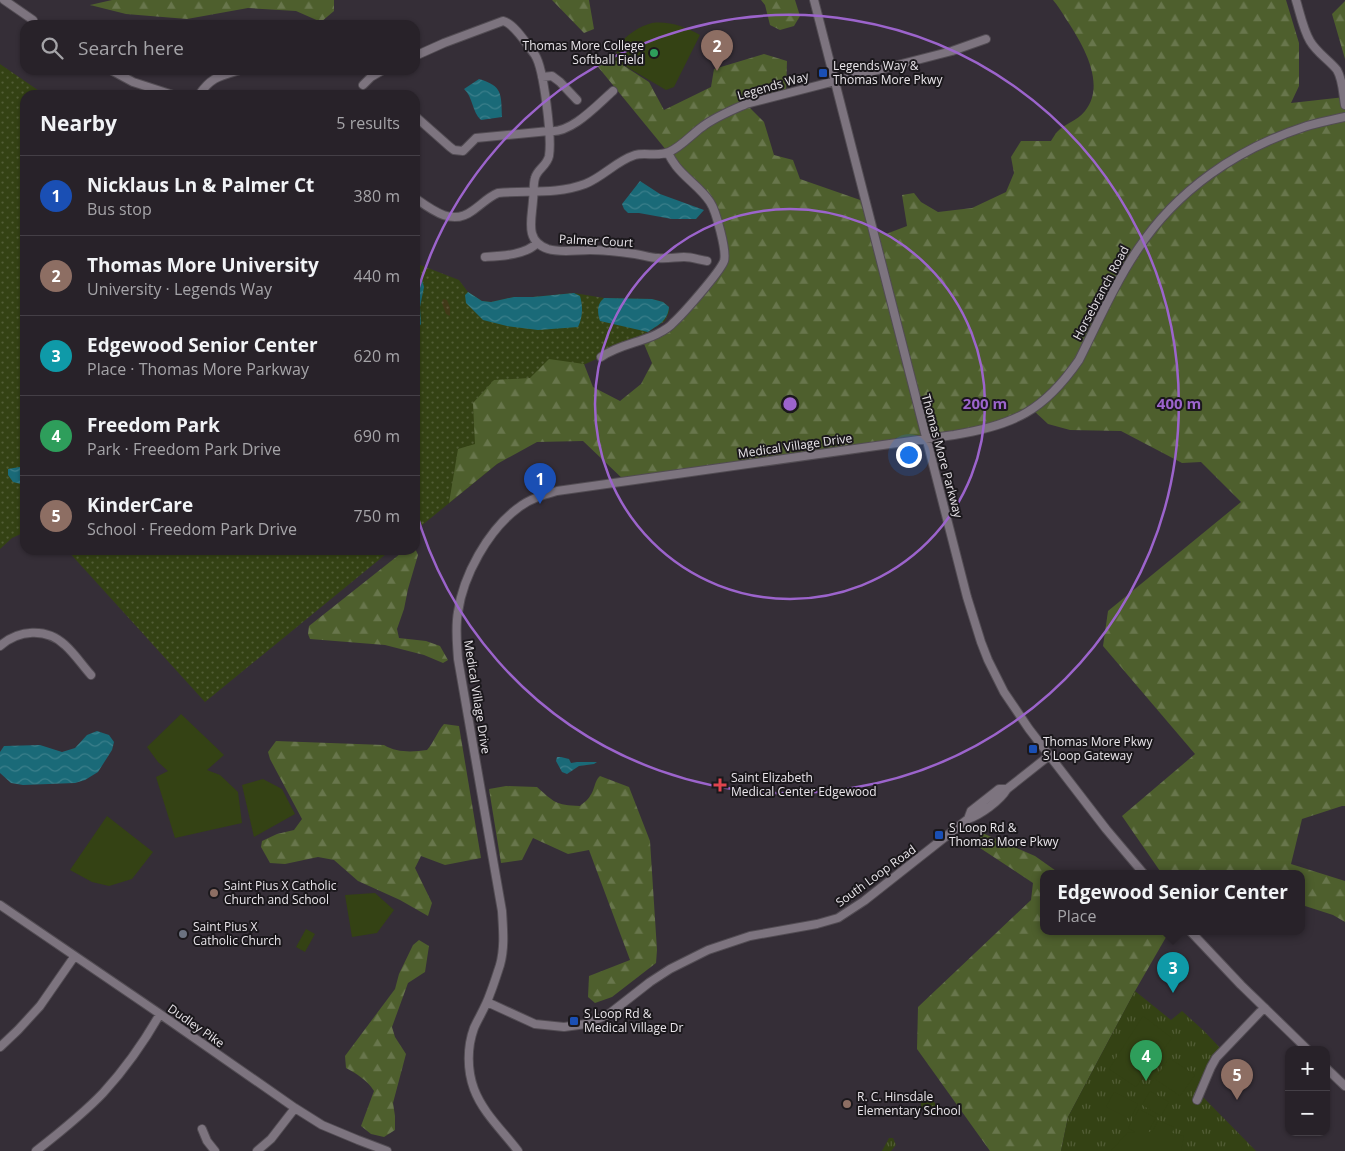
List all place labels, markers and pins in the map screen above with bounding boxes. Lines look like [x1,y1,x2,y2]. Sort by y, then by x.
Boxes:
pin: 2 [701,30,733,71]
place label: Thomas More College Softball Field [523,37,644,68]
marker: Thomas More College Softball Field [648,47,660,59]
place label: Legends Way & Thomas More Pkwy [833,57,943,88]
marker: Legends Way & Thomas More Pkwy [817,67,829,79]
centre of rings [781,395,799,413]
pin: 1 [524,463,556,504]
place label: Thomas More Pkwy S Loop Gateway [1043,733,1153,764]
marker: Thomas More Pkwy S Loop Gateway [1027,743,1039,755]
place label: Saint Elizabeth Medical Center Edgewood [731,769,877,800]
marker: Saint Elizabeth Medical Center Edgewood [713,778,727,792]
place label: S Loop Rd & Thomas More Pkwy [949,819,1059,850]
marker: S Loop Rd & Thomas More Pkwy [933,829,945,841]
place label: Saint Pius X Catholic Church and School [224,877,337,908]
marker: Saint Pius X Catholic Church and School [208,887,220,899]
place label: Saint Pius X Catholic Church [193,918,281,949]
marker: Saint Pius X Catholic Church [177,928,189,940]
pin: 3 [1157,952,1189,993]
place label: S Loop Rd & Medical Village Dr [584,1005,683,1036]
marker: S Loop Rd & Medical Village Dr [568,1015,580,1027]
pin: 4 [1130,1040,1162,1081]
pin: 5 [1221,1059,1253,1100]
place label: R. C. Hinsdale Elementary School [857,1088,961,1119]
marker: R. C. Hinsdale Elementary School [841,1098,853,1110]

